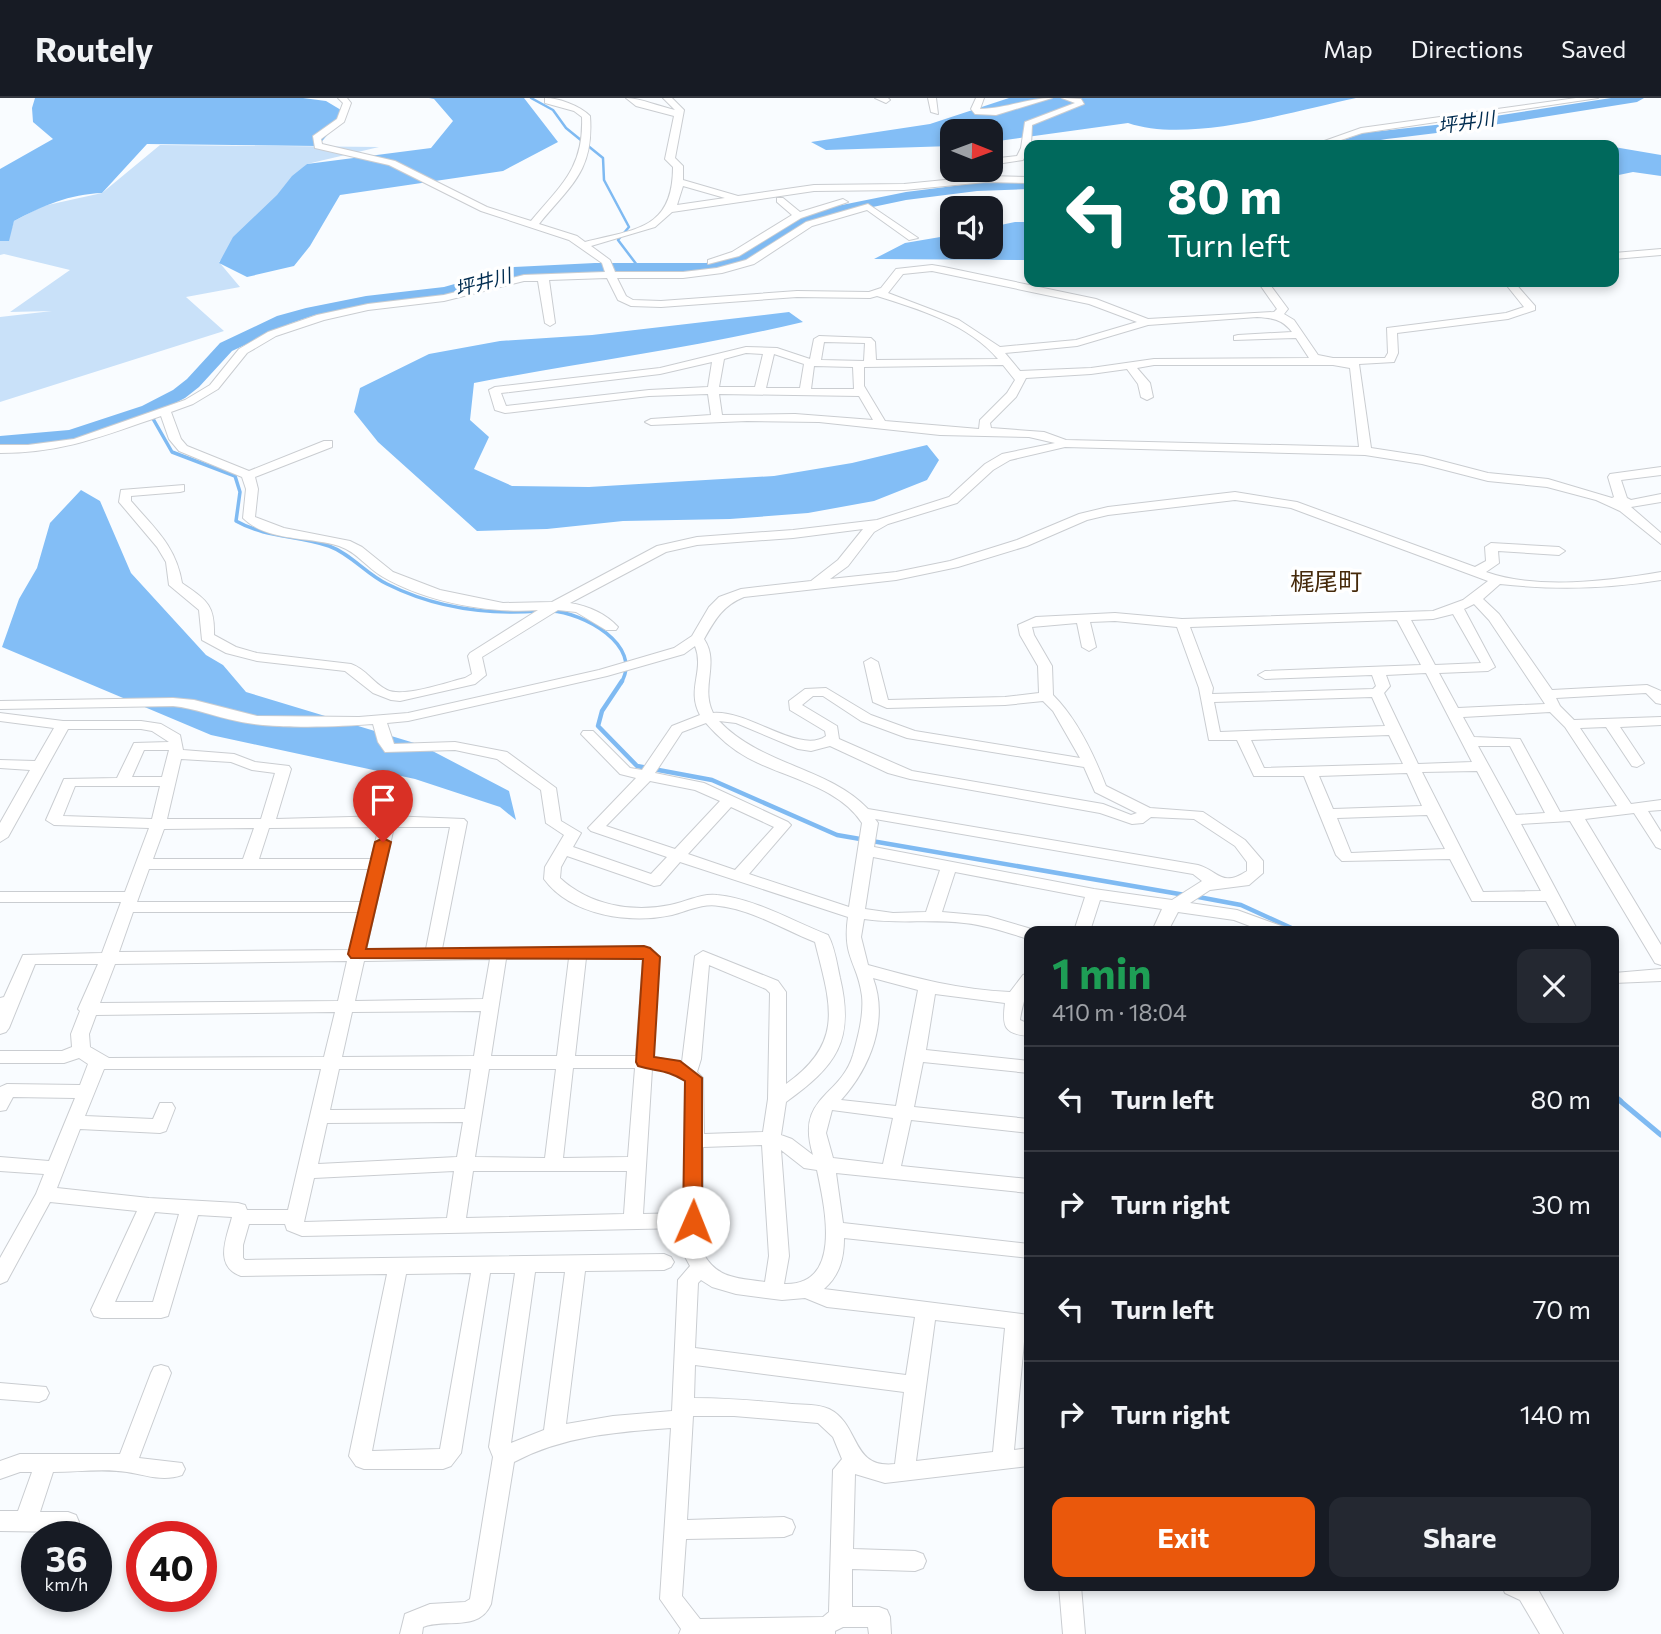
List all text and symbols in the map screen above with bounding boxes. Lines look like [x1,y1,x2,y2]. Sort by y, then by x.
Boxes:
text: Routely [35,28,153,69]
text: Map [1323,34,1373,63]
text: Directions [1411,34,1523,63]
text: Saved [1561,34,1626,63]
water label: 坪井川 [1436,106,1498,137]
north arrow [940,119,1003,182]
map controls [940,119,1003,259]
text: 80 m [1167,164,1282,224]
icon: left [1052,168,1143,259]
button: sound [940,196,1003,259]
text: Turn left [1167,224,1291,264]
water label: 坪井川 [452,263,515,300]
district label: 梶尾町 [1290,566,1362,595]
pin [353,770,413,842]
icon: arrive [364,781,402,819]
text: 1 min [1052,946,1152,998]
button: close [1517,949,1591,1023]
text: 410 m · 18:04 [1052,998,1187,1026]
icon: left [1052,1080,1090,1118]
text: Turn left [1111,1083,1214,1114]
text: 80 m [1531,1083,1591,1114]
position arrow [656,1185,730,1259]
icon: right [1052,1185,1090,1223]
text: Turn right [1111,1188,1230,1219]
text: 30 m [1532,1188,1591,1219]
icon: left [1052,1290,1090,1328]
text: Turn left [1111,1293,1214,1324]
text: 70 m [1533,1293,1591,1324]
icon: right [1052,1395,1090,1433]
text: Turn right [1111,1398,1230,1429]
text: 140 m [1520,1398,1591,1429]
button: Exit [1052,1497,1315,1577]
button: Share [1329,1497,1591,1577]
speed limit sign: 40 [126,1521,217,1612]
text: 36 [46,1536,87,1579]
text: km/h [45,1573,88,1595]

